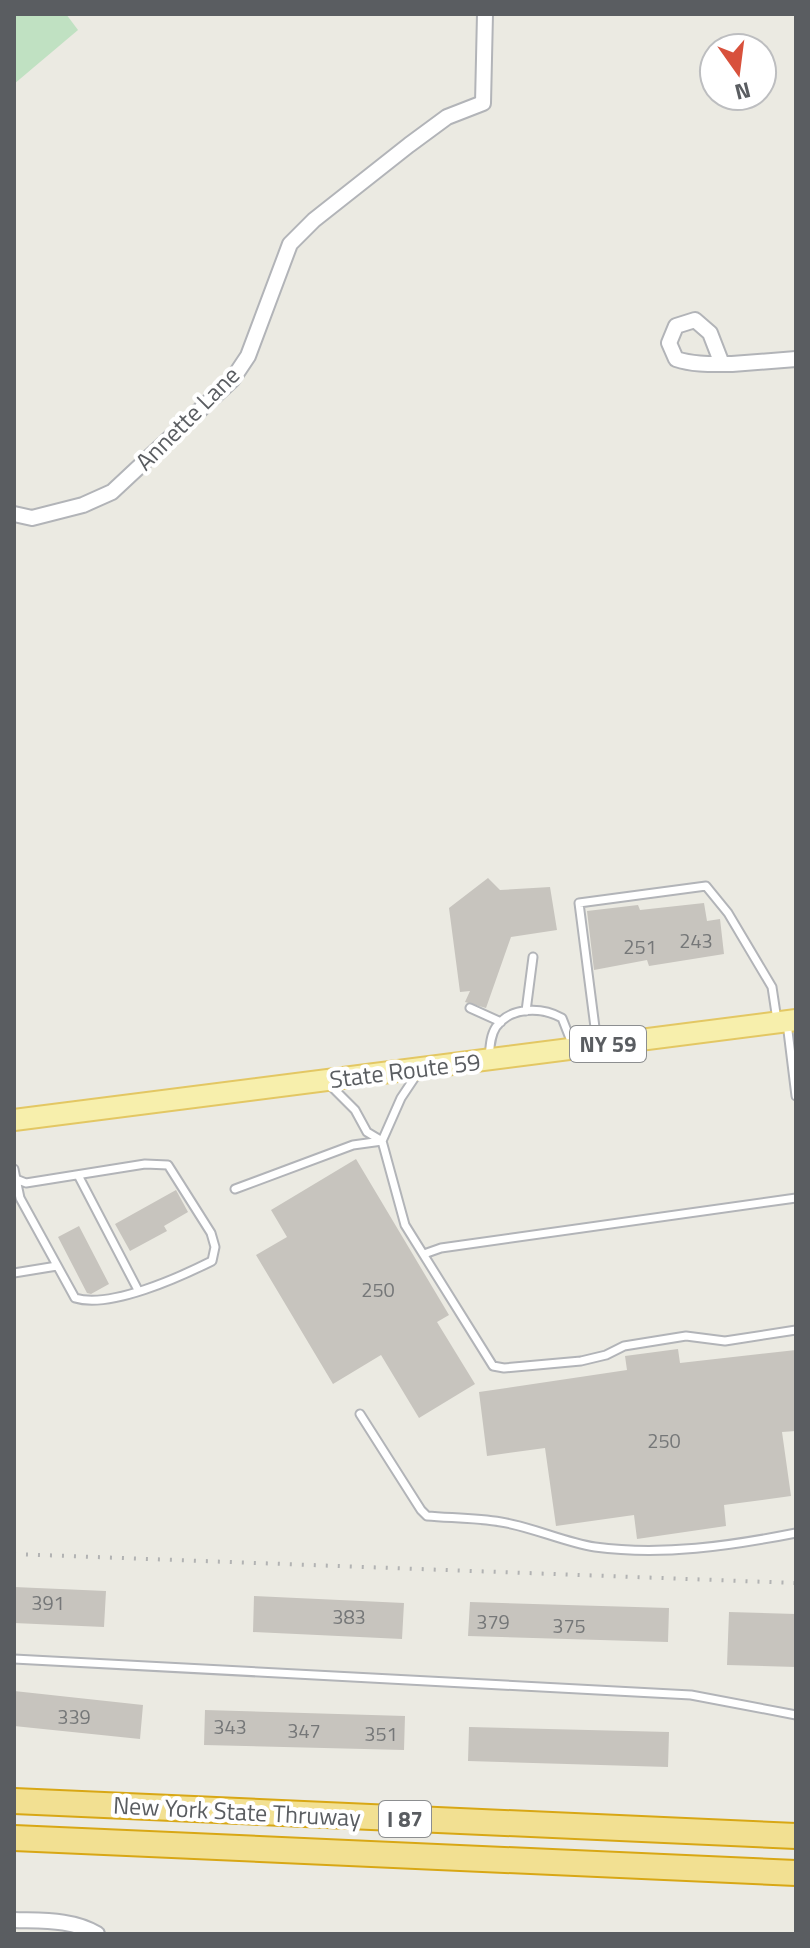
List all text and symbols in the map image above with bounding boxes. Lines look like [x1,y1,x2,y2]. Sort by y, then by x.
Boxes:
north arrow [698,32,778,112]
text: N [731,73,754,110]
street label: Annette Lane [127,358,247,478]
house number: 243 [679,925,713,956]
house number: 251 [623,931,657,962]
road number: NY 59 [570,1026,646,1062]
street label: State Route 59 [327,1043,483,1097]
house number: 250 [361,1274,395,1305]
house number: 250 [647,1425,681,1456]
house number: 391 [31,1587,65,1618]
house number: 383 [332,1601,366,1632]
house number: 379 [476,1606,510,1637]
house number: 375 [552,1610,586,1641]
house number: 339 [57,1701,91,1732]
house number: 343 [213,1711,247,1742]
house number: 347 [287,1715,321,1746]
house number: 351 [364,1718,398,1749]
street label: New York State Thruway [112,1787,362,1835]
road number: I 87 [379,1801,431,1837]

